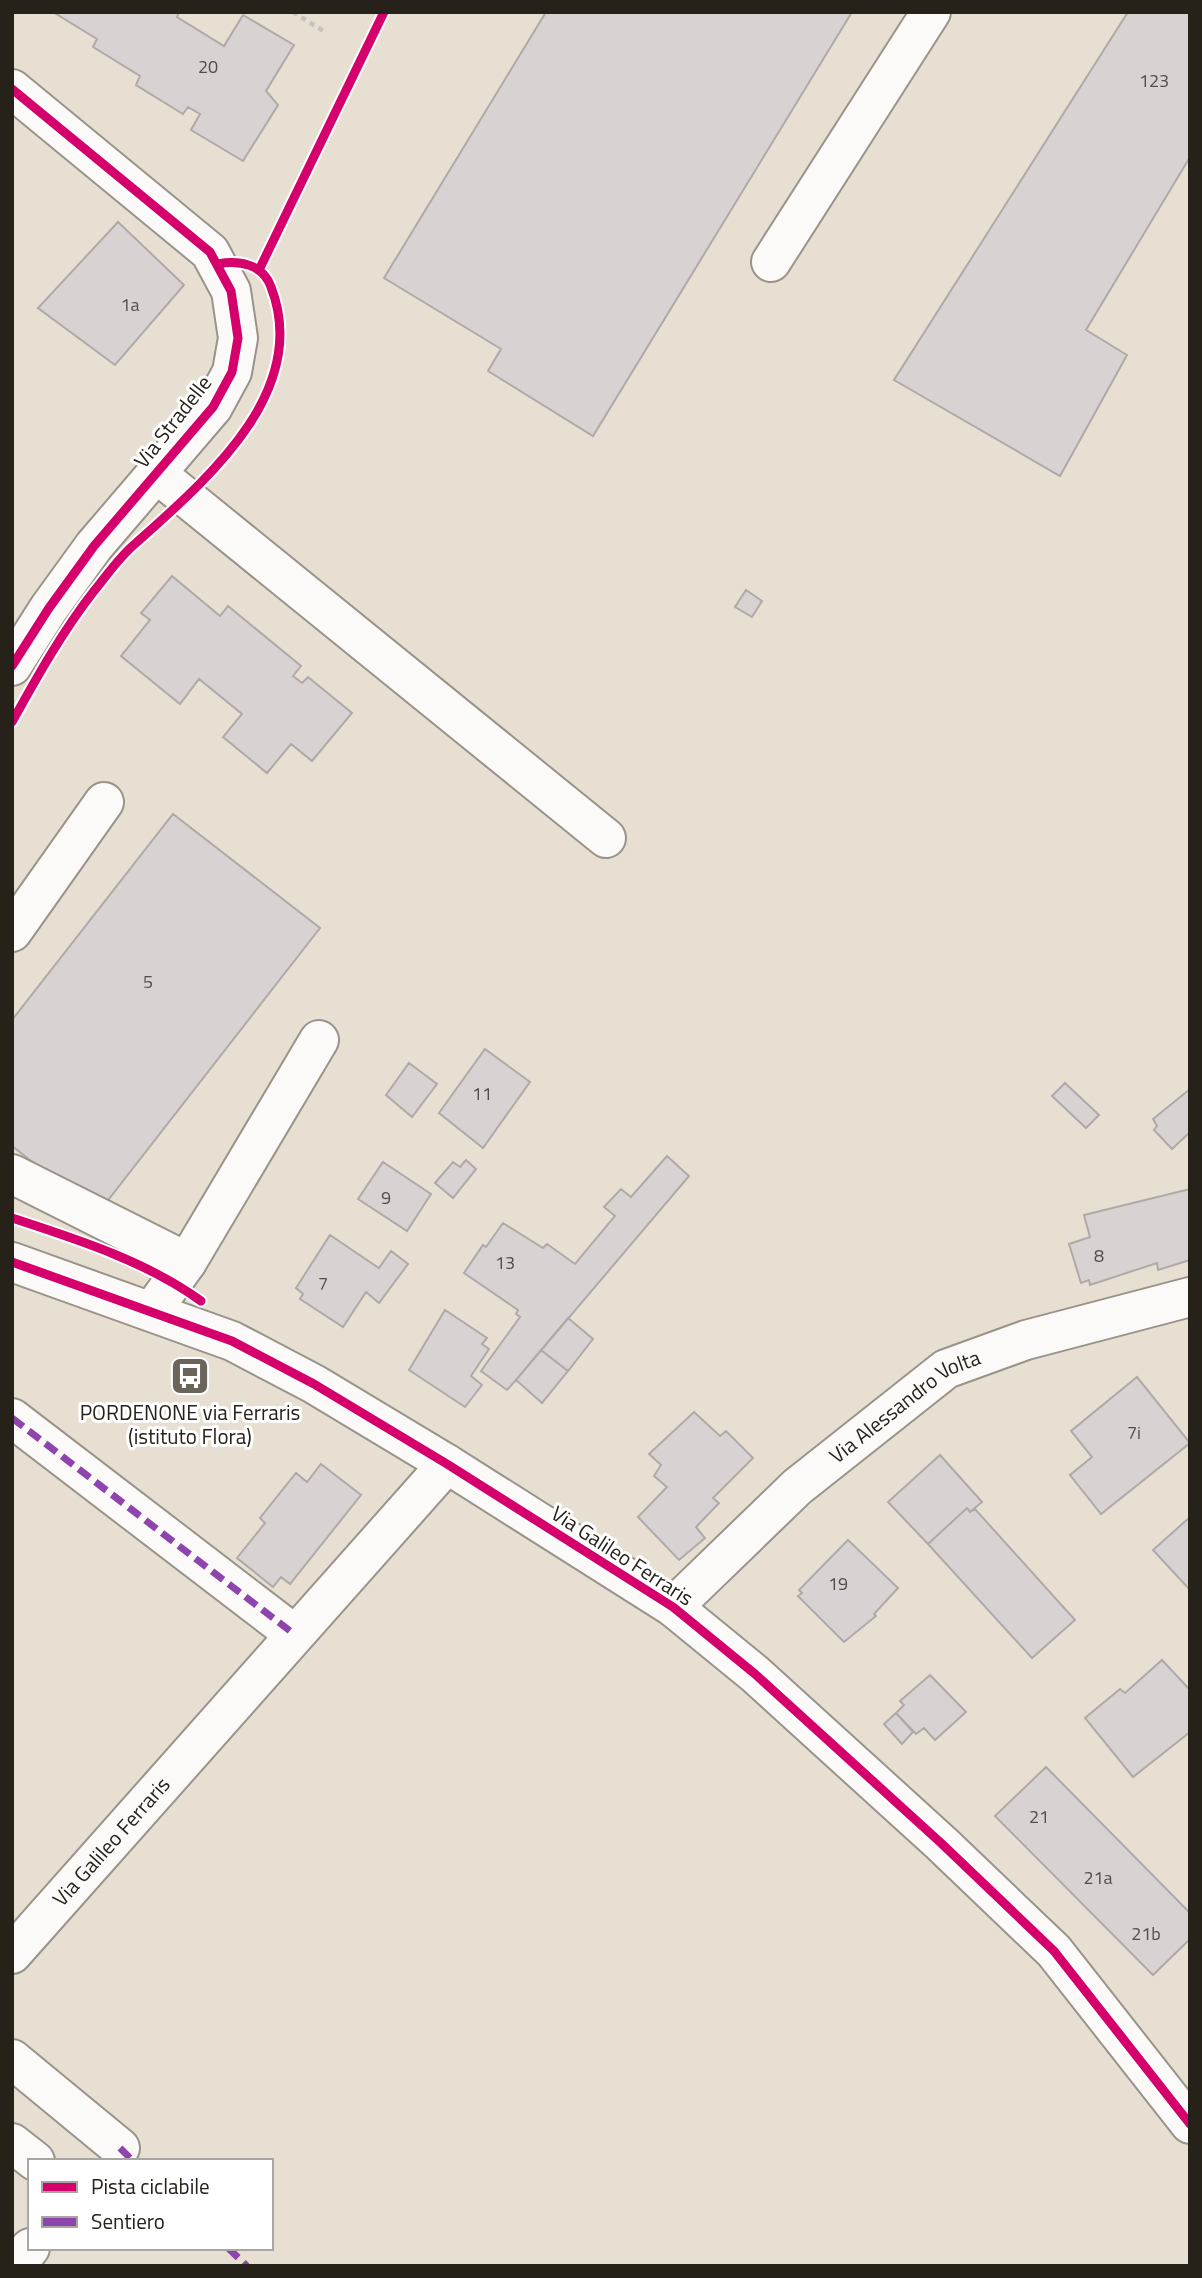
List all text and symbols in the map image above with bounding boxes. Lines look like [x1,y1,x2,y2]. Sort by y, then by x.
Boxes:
house number: 20 [198,53,218,80]
house number: 123 [1139,67,1169,94]
house number: 1a [120,291,140,318]
street label: Via Stradelle [126,368,219,475]
house number: 5 [143,968,153,995]
house number: 11 [472,1080,492,1107]
house number: 9 [381,1184,391,1211]
house number: 8 [1094,1242,1104,1269]
house number: 13 [495,1249,515,1276]
house number: 7 [318,1270,328,1297]
street label: Via Alessandro Volta [822,1341,985,1471]
bus stop icon: PORDENONE via Ferraris (istituto Flora) [169,1355,211,1397]
place label: PORDENONE via Ferraris (istituto Flora) [80,1396,300,1452]
house number: 7i [1127,1419,1141,1446]
street label: Via Galileo Ferraris [545,1497,700,1613]
house number: 19 [828,1570,848,1597]
street label: Via Galileo Ferraris [44,1769,177,1913]
house number: 21 [1029,1803,1049,1830]
house number: 21a [1083,1864,1113,1891]
house number: 21b [1131,1920,1161,1947]
legend [28,2159,273,2250]
text: Pista ciclabile [91,2170,210,2202]
text: Sentiero [91,2205,165,2237]

